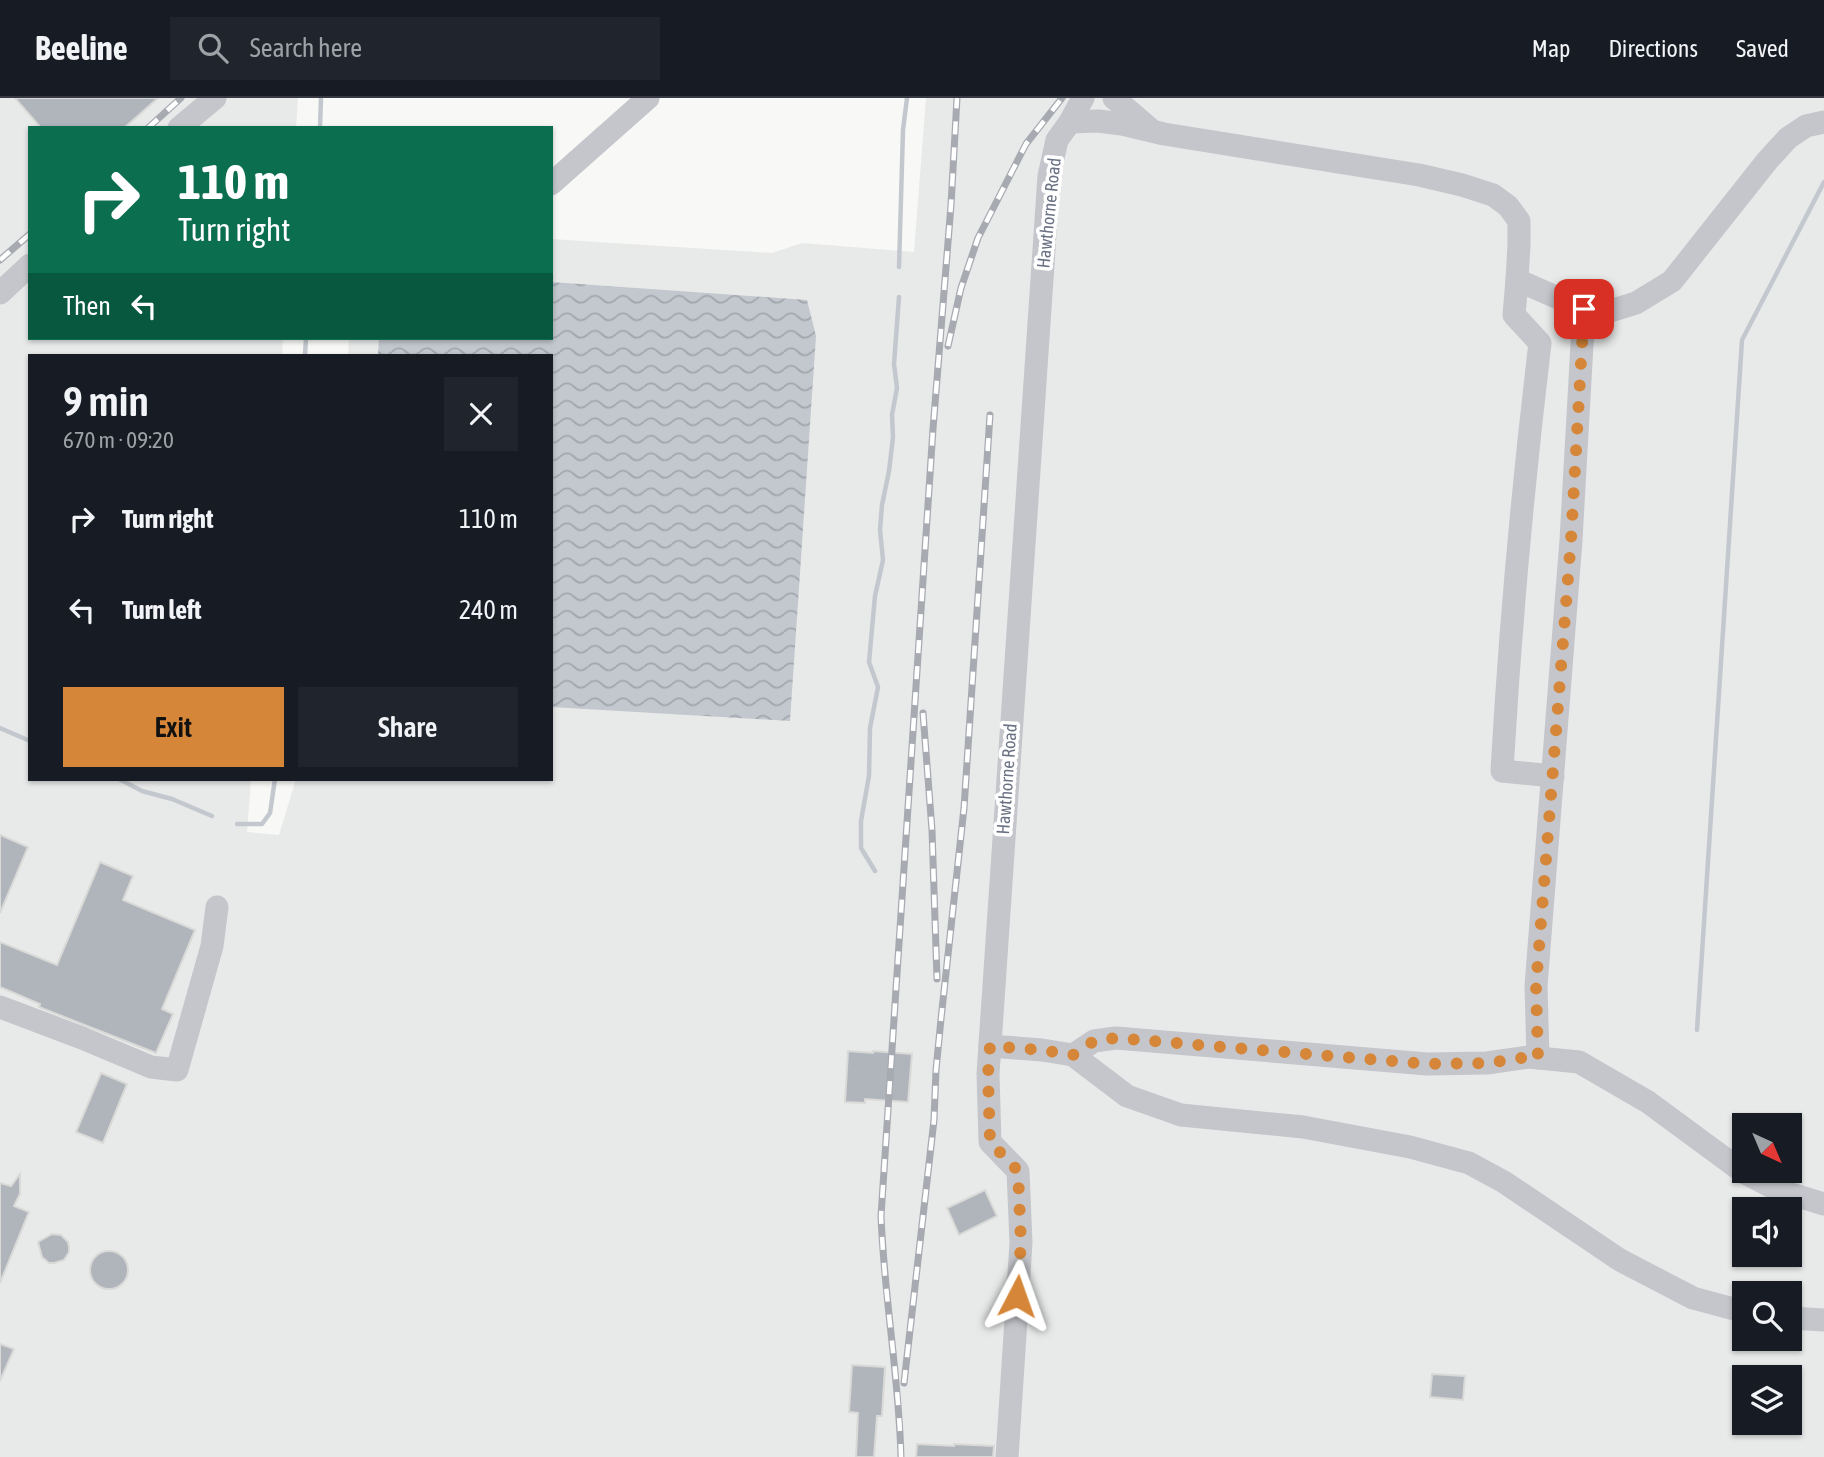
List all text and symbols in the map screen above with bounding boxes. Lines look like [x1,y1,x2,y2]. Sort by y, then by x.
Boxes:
search box [170,17,660,80]
text: Beeline [35,29,128,67]
icon: search [194,29,232,67]
text: Search here [250,33,362,63]
text: Map [1532,35,1570,62]
text: Directions [1608,35,1698,62]
text: Saved [1736,35,1789,62]
text: 110 m [178,153,289,209]
icon: right [63,154,154,245]
street label: Hawthorne Road [1032,157,1065,269]
text: Turn right [178,211,291,248]
pin [1554,279,1614,339]
icon: left [125,287,163,325]
icon: arrive [1565,290,1603,328]
text: Then [63,291,111,321]
text: 9 min [63,377,149,425]
button: close [444,377,518,451]
text: 670 m · 09:20 [63,427,174,453]
icon: right [63,500,101,538]
text: Turn right [122,504,213,534]
text: 110 m [459,504,518,534]
icon: left [63,591,101,629]
text: Turn left [122,595,202,625]
text: 240 m [459,595,518,625]
button: Exit [63,687,284,767]
button: Share [298,687,518,767]
street label: Hawthorne Road [992,723,1021,835]
north arrow [1732,1113,1802,1183]
map controls [1732,1113,1802,1435]
button: sound [1732,1197,1802,1267]
position arrow [980,1259,1054,1333]
button: search [1732,1281,1802,1351]
button: layers [1732,1365,1802,1435]

